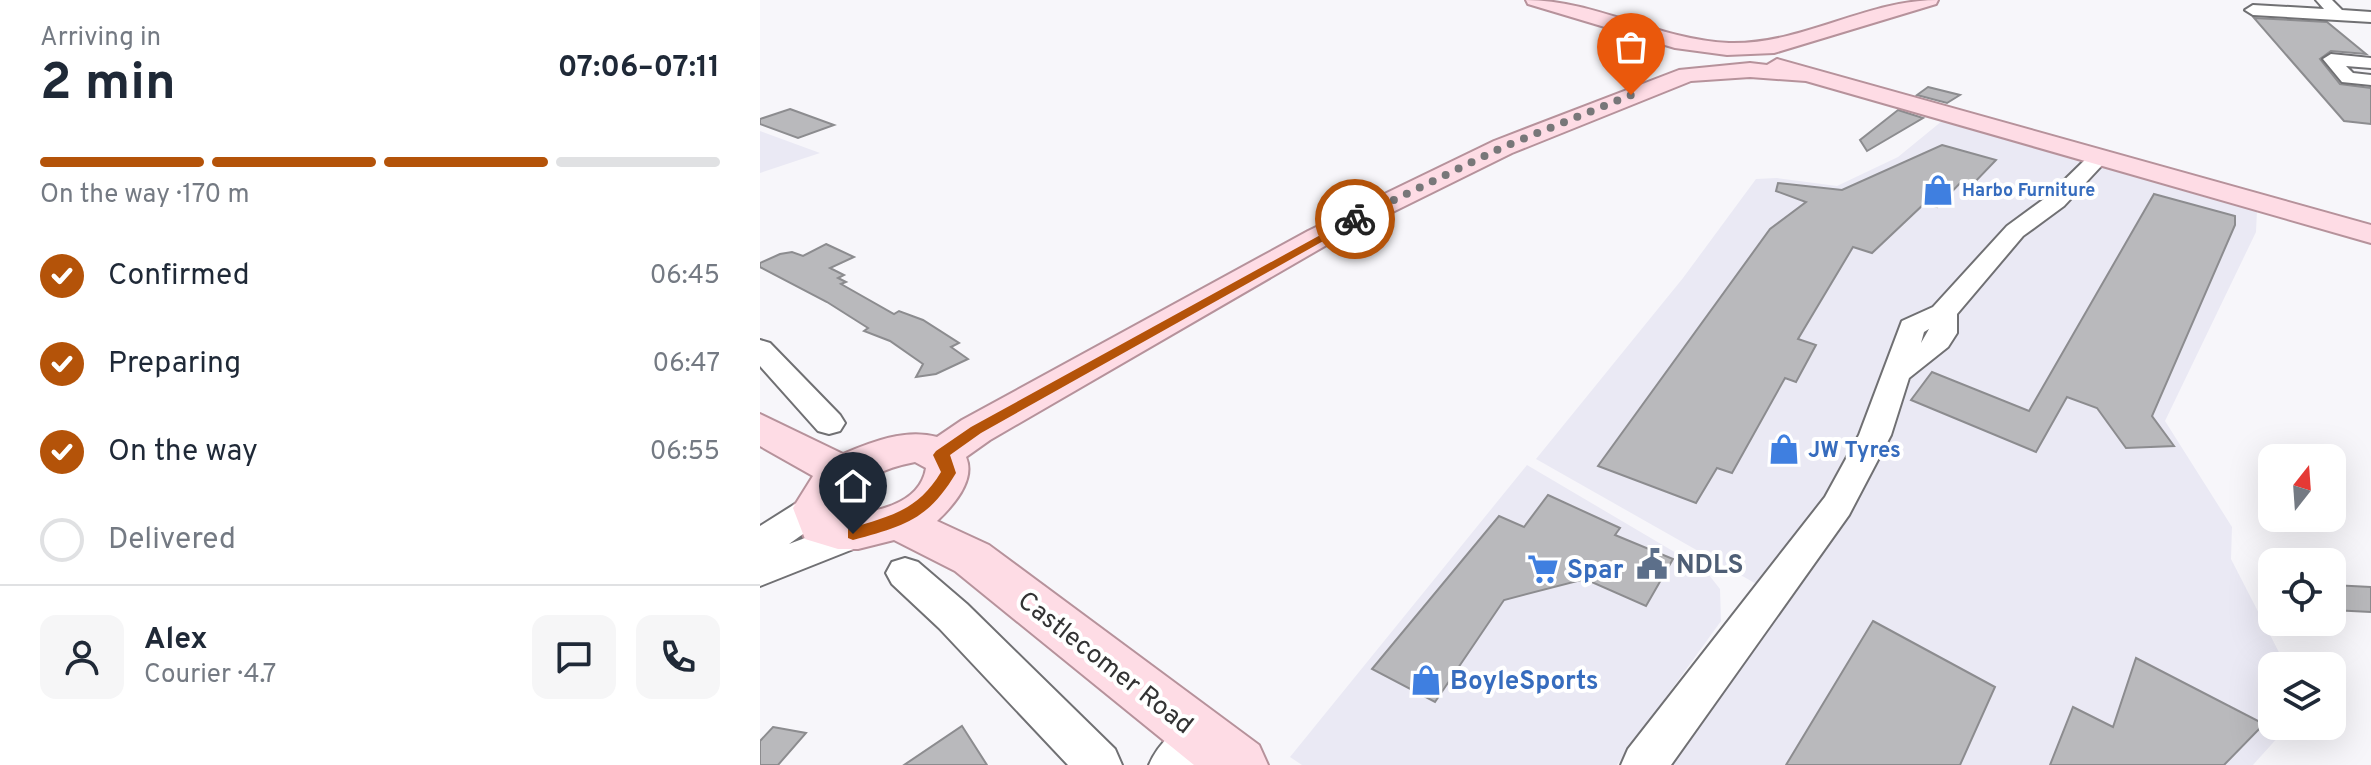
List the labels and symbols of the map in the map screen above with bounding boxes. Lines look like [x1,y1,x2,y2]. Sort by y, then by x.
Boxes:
pin [1597,13,1665,95]
shop icon: Harbo Furniture [1921,173,1955,207]
courier [1315,179,1395,259]
place label: Harbo Furniture [1962,180,2095,203]
shop icon: JW Tyres [1767,432,1801,466]
place label: JW Tyres [1808,438,1901,465]
north arrow [2258,444,2346,532]
pin [819,452,887,534]
public building icon: NDLS [1635,547,1669,581]
place label: NDLS [1676,550,1743,583]
supermarket icon: Spar [1526,552,1560,586]
place label: Spar [1567,555,1624,588]
street label: Castlecomer Road [1010,585,1199,743]
shop icon: BoyleSports [1409,663,1443,697]
place label: BoyleSports [1450,666,1599,699]

